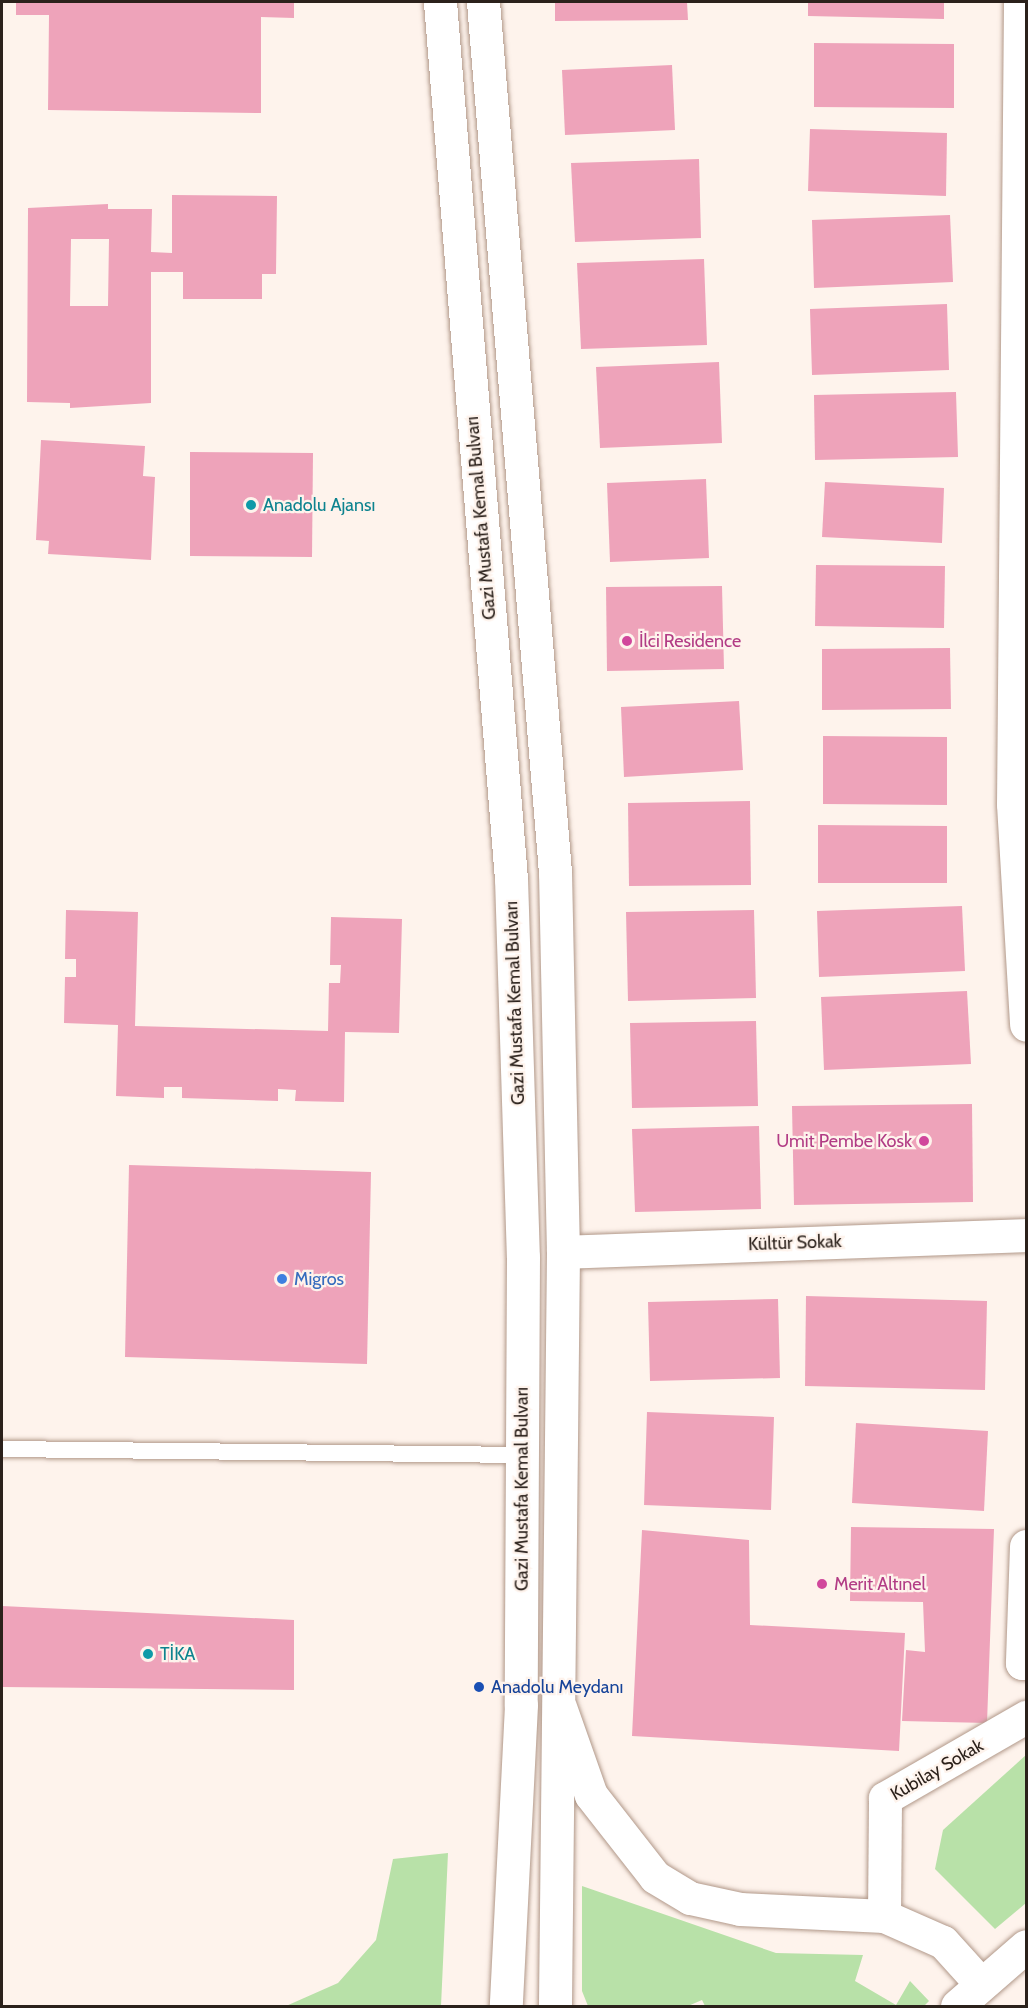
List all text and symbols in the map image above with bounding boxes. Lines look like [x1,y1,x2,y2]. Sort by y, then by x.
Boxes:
street label: Gazi Mustafa Kemal Bulvarı [461,415,501,621]
place label: Anadolu Ajansı [263,494,375,516]
marker: Anadolu Ajansı [244,498,258,512]
place label: İlci Residence [639,630,741,652]
marker: İlci Residence [620,634,634,648]
street label: Gazi Mustafa Kemal Bulvarı [501,901,529,1105]
place label: Umit Pembe Kosk [776,1130,912,1152]
marker: Umit Pembe Kosk [917,1134,931,1148]
street label: Kültür Sokak [748,1231,842,1255]
place label: Migros [294,1268,344,1290]
marker: Migros [275,1272,289,1286]
street label: Gazi Mustafa Kemal Bulvarı [511,1387,533,1591]
place label: Merit Altınel [834,1573,926,1595]
marker: Merit Altınel [815,1577,829,1591]
place label: TİKA [160,1643,195,1665]
marker: TİKA [141,1647,155,1661]
place label: Anadolu Meydanı [491,1676,623,1698]
marker: Anadolu Meydanı [472,1680,486,1694]
street label: Kubilay Sokak [887,1735,987,1805]

